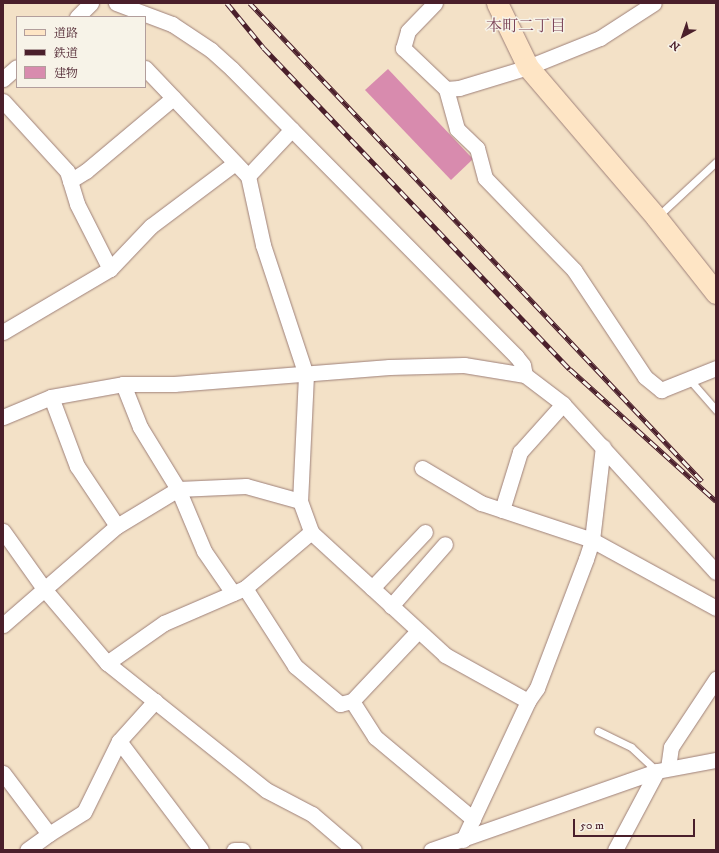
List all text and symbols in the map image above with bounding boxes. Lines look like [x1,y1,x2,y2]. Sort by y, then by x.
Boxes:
legend [16,16,146,88]
district label: 本町二丁目 [486,16,566,36]
north arrow [663,16,703,56]
text: 道路 [54,26,78,41]
text: N [667,37,683,53]
text: 鉄道 [54,46,78,61]
text: 建物 [54,66,78,81]
scale bar [575,811,697,837]
text: 50 m [580,818,604,833]

